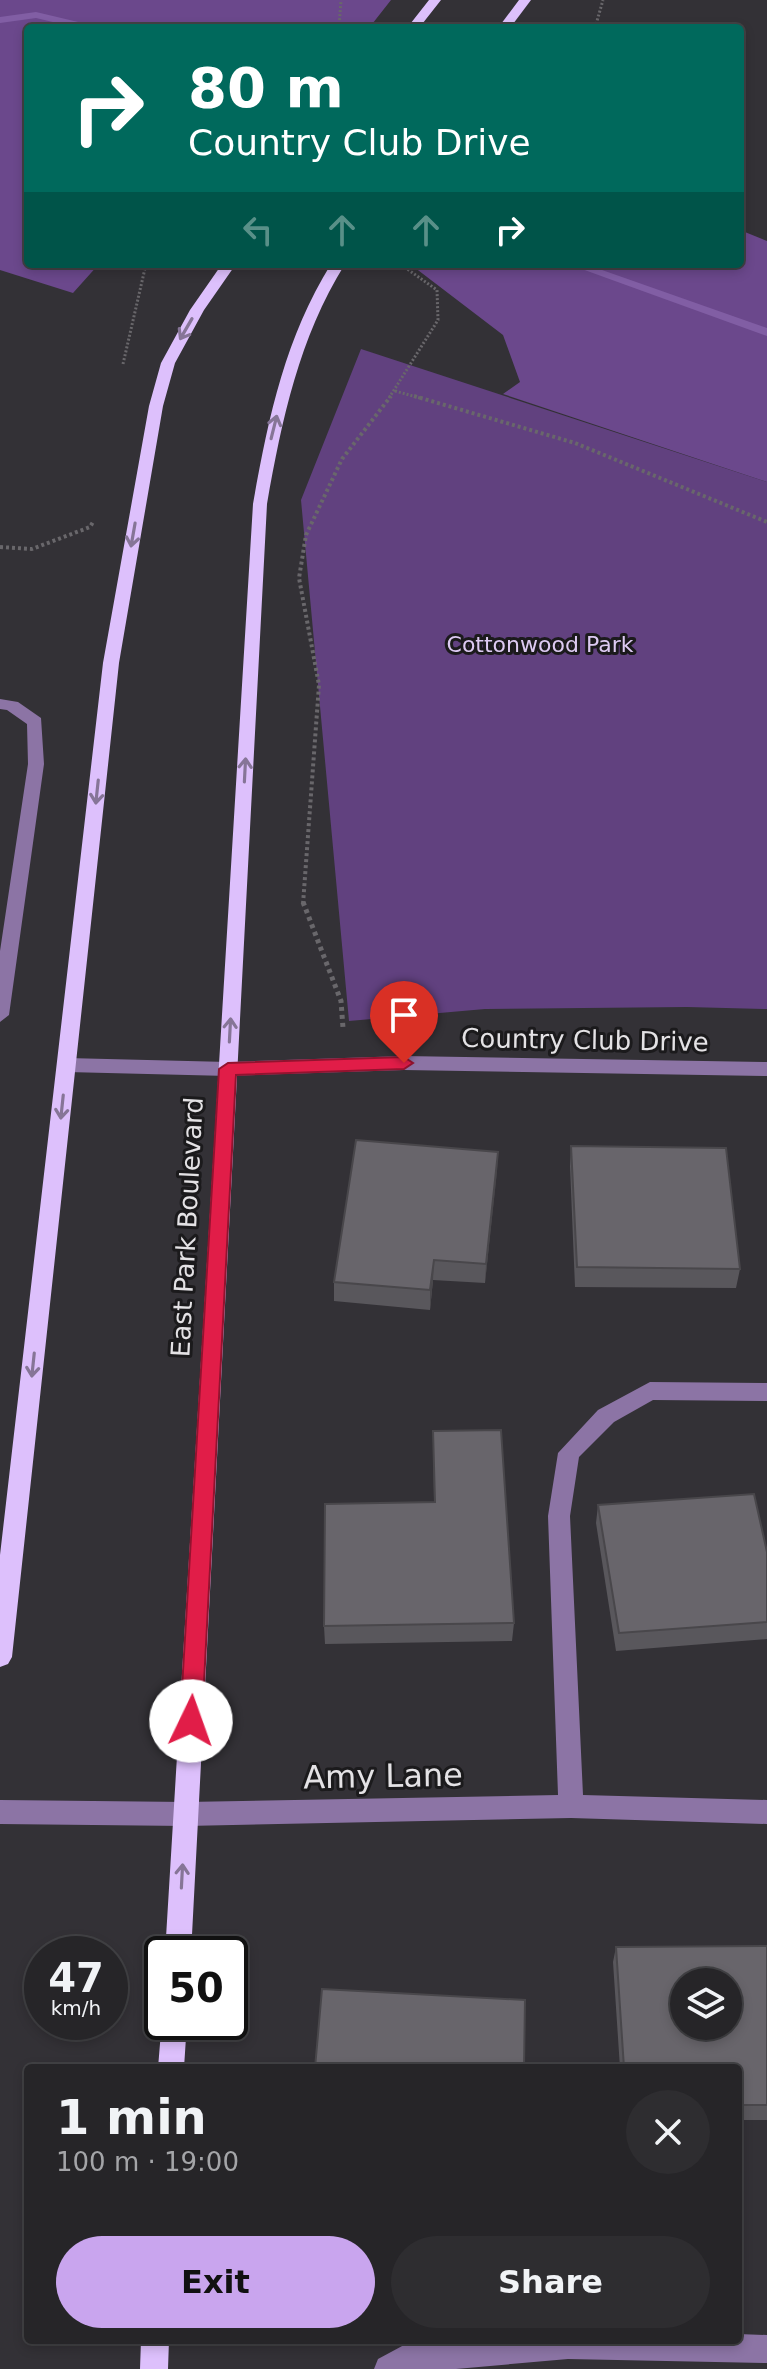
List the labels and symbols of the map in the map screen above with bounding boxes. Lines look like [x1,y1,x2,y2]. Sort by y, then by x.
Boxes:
one-way arrow [178,317,194,340]
one-way arrow [267,415,282,441]
one-way arrow [124,522,139,547]
park label: Cottonwood Park [447,632,634,657]
one-way arrow [238,757,253,784]
one-way arrow [89,779,104,805]
pin [370,981,438,1063]
one-way arrow [223,1017,238,1043]
street label: Country Club Drive [461,1023,709,1057]
one-way arrow [54,1093,69,1119]
street label: East Park Boulevard [165,1096,209,1358]
one-way arrow [25,1351,40,1378]
position arrow [149,1679,233,1763]
street label: Amy Lane [303,1756,463,1796]
one-way arrow [175,1863,190,1890]
speed limit sign: 50 [144,1936,248,2040]

